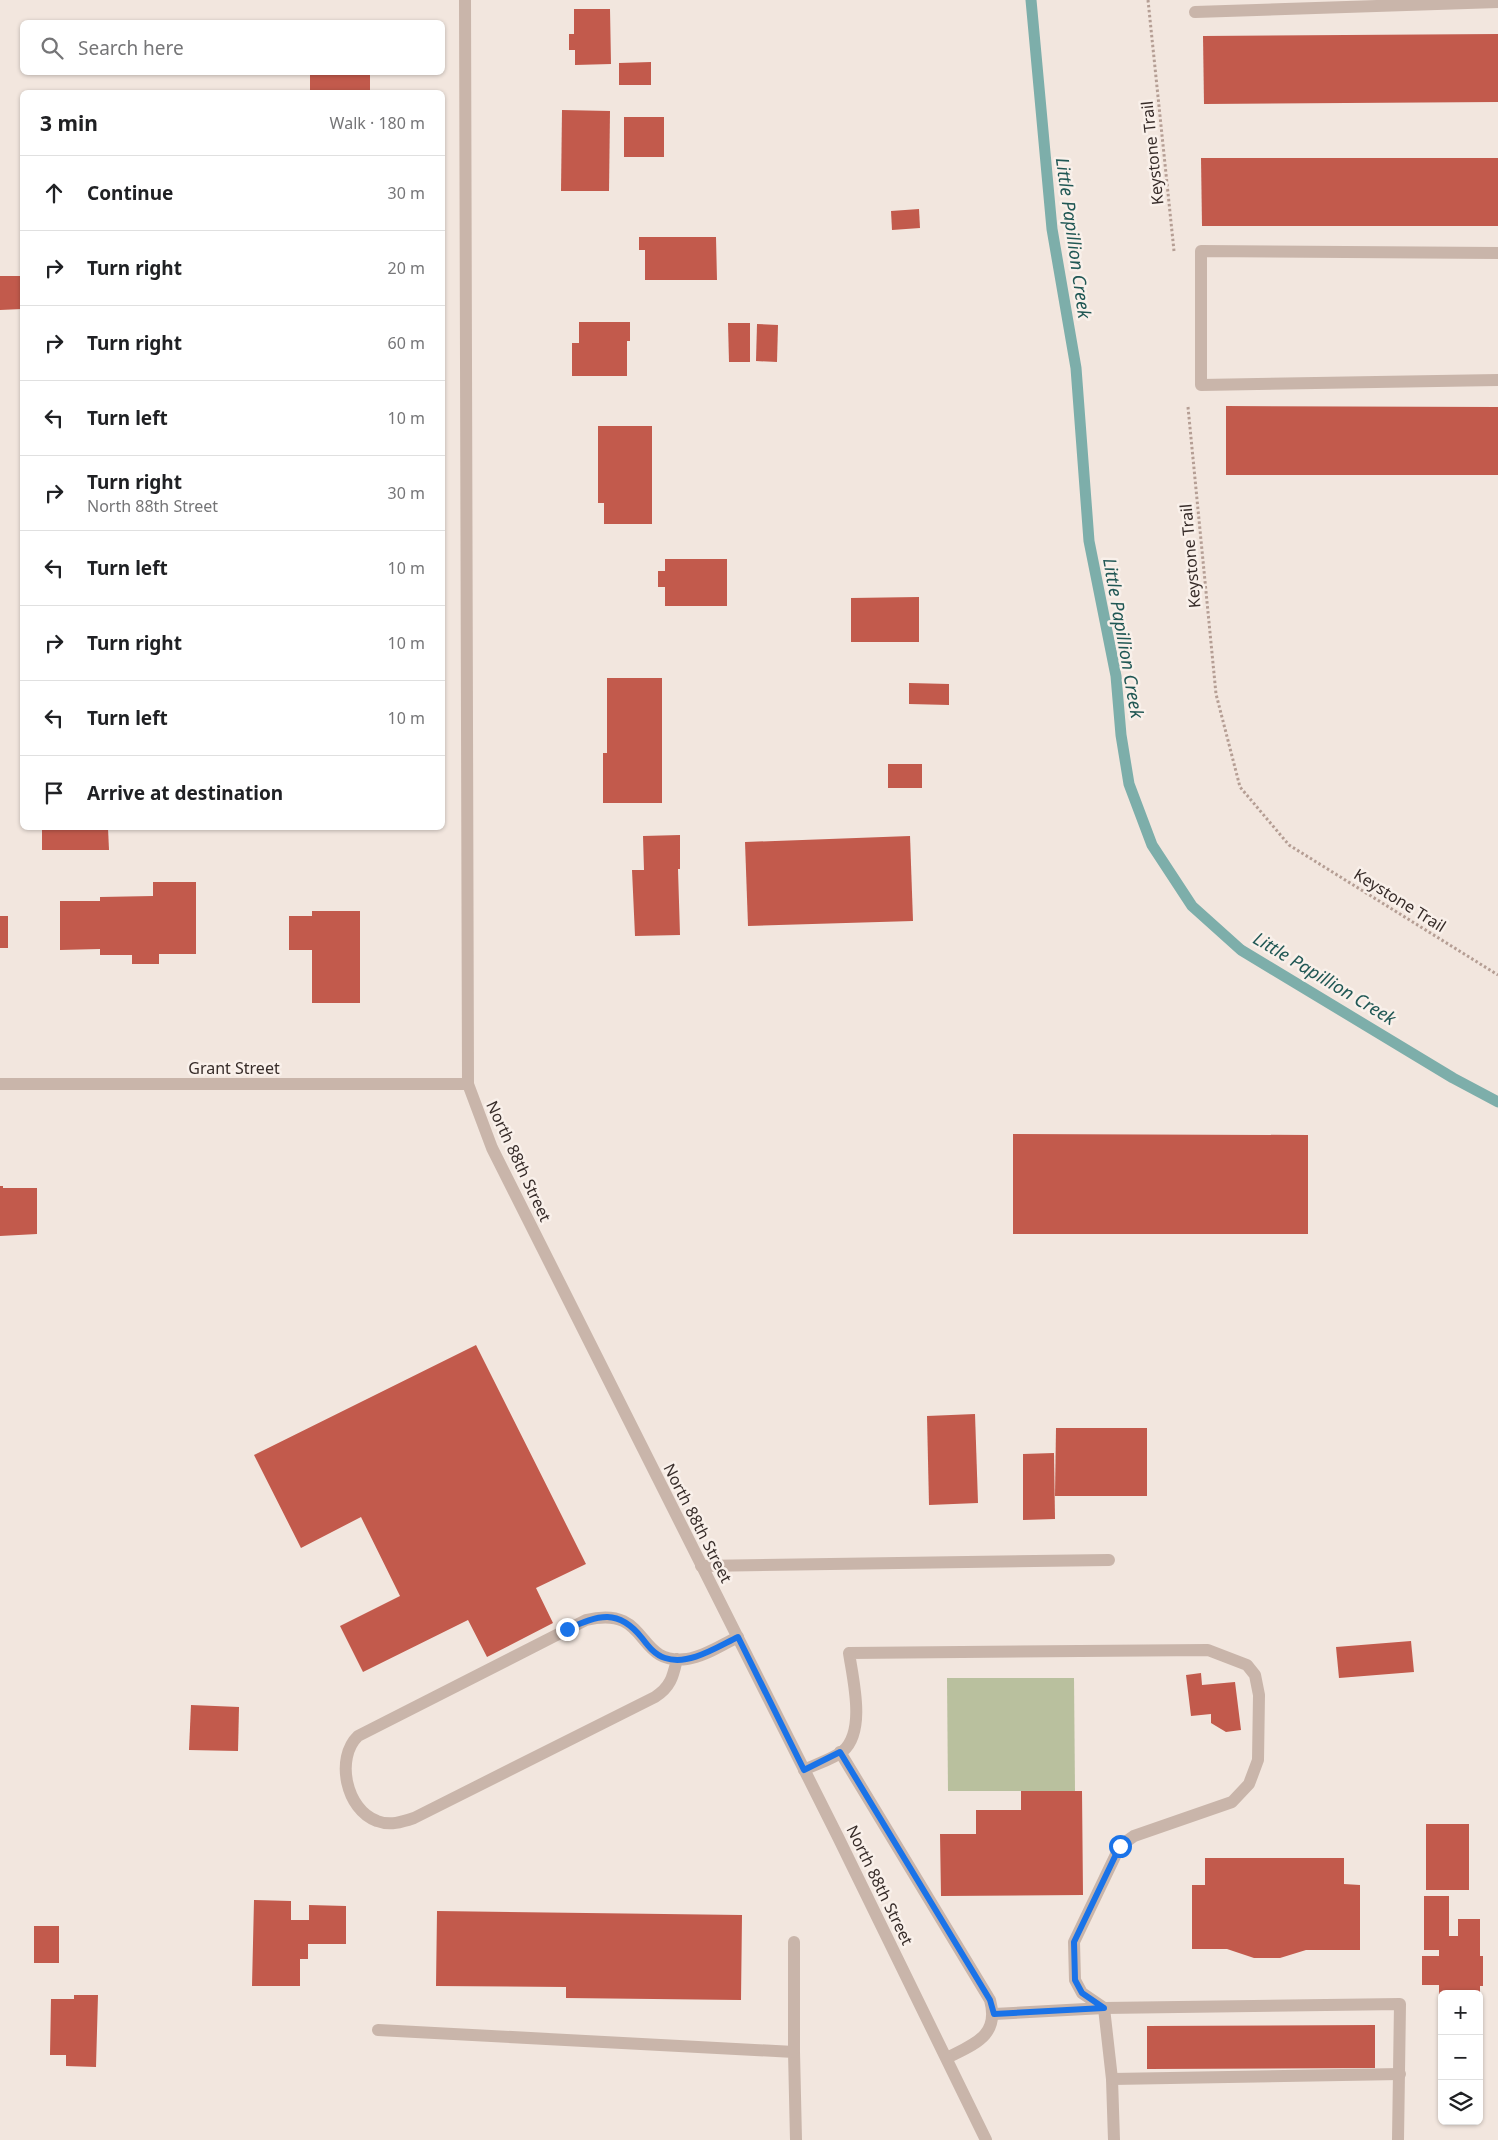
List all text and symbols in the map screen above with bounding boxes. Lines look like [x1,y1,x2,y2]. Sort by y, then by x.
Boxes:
search box [20,20,445,75]
icon: search [38,34,66,62]
text: Search here [78,35,184,61]
street label: Keystone Trail [1136,100,1168,206]
text: 3 min [40,109,98,137]
text: Walk · 180 m [330,112,425,134]
water label: Little Papillion Creek [1051,156,1097,321]
icon: ahead [40,179,68,207]
text: Continue [87,180,173,206]
text: 30 m [388,182,425,204]
icon: right [40,254,68,282]
text: Turn right [87,255,182,281]
text: 20 m [388,257,425,279]
icon: right [40,329,68,357]
text: Turn right [87,330,182,356]
text: 60 m [388,332,425,354]
icon: left [40,404,68,432]
text: Turn left [87,405,168,431]
text: 10 m [388,407,425,429]
text: Turn right [87,469,182,495]
icon: right [40,479,68,507]
text: 30 m [388,482,425,504]
text: North 88th Street [87,495,218,517]
street label: Keystone Trail [1174,503,1206,609]
icon: left [40,554,68,582]
text: Turn left [87,555,168,581]
water label: Little Papillion Creek [1098,556,1150,721]
text: 10 m [388,557,425,579]
icon: right [40,629,68,657]
text: Turn right [87,630,182,656]
text: 10 m [388,632,425,654]
icon: left [40,704,68,732]
text: Turn left [87,705,168,731]
text: 10 m [388,707,425,729]
icon: arrive [40,779,68,807]
text: Arrive at destination [87,780,283,806]
street label: Keystone Trail [1350,863,1450,937]
water label: Little Papillion Creek [1249,926,1402,1031]
street label: Grant Street [188,1057,280,1079]
street label: North 88th Street [481,1097,557,1225]
street label: North 88th Street [658,1460,738,1587]
route end [556,1618,579,1641]
street label: North 88th Street [841,1821,919,1949]
route start [1109,1835,1132,1858]
map controls [1438,1990,1483,2125]
button: + [1438,1990,1483,2035]
button: − [1438,2035,1483,2080]
button: layers [1438,2080,1483,2125]

